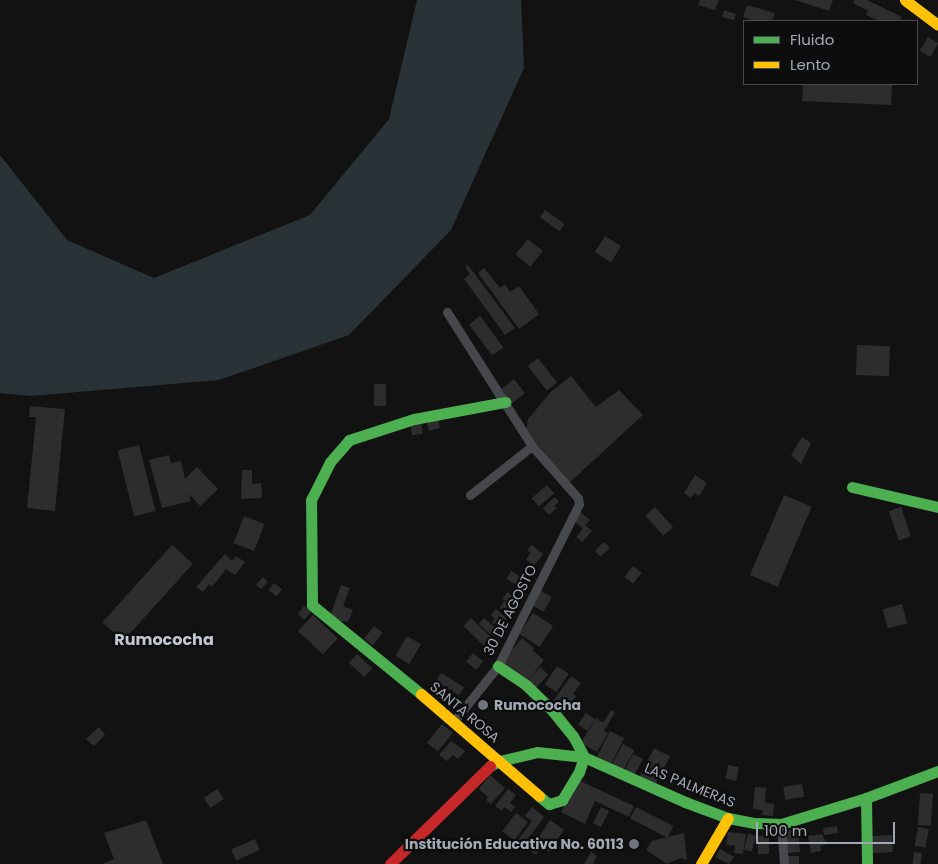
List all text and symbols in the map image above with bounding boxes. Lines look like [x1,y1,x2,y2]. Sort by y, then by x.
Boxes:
legend [743,20,918,85]
text: Fluido [790,29,834,50]
text: Lento [790,54,830,75]
street label: 30 DE AGOSTO [480,562,540,658]
district label: Rumococha [114,630,214,650]
street label: SANTA ROSA [427,678,503,746]
place label: Rumococha [494,697,581,713]
marker: Rumococha [476,698,490,712]
street label: LAS PALMERAS [642,759,738,811]
scale bar [758,812,897,844]
text: 100 m [764,820,807,841]
place label: Institución Educativa No. 60113 [405,836,624,852]
marker: Institución Educativa No. 60113 [628,838,640,850]

